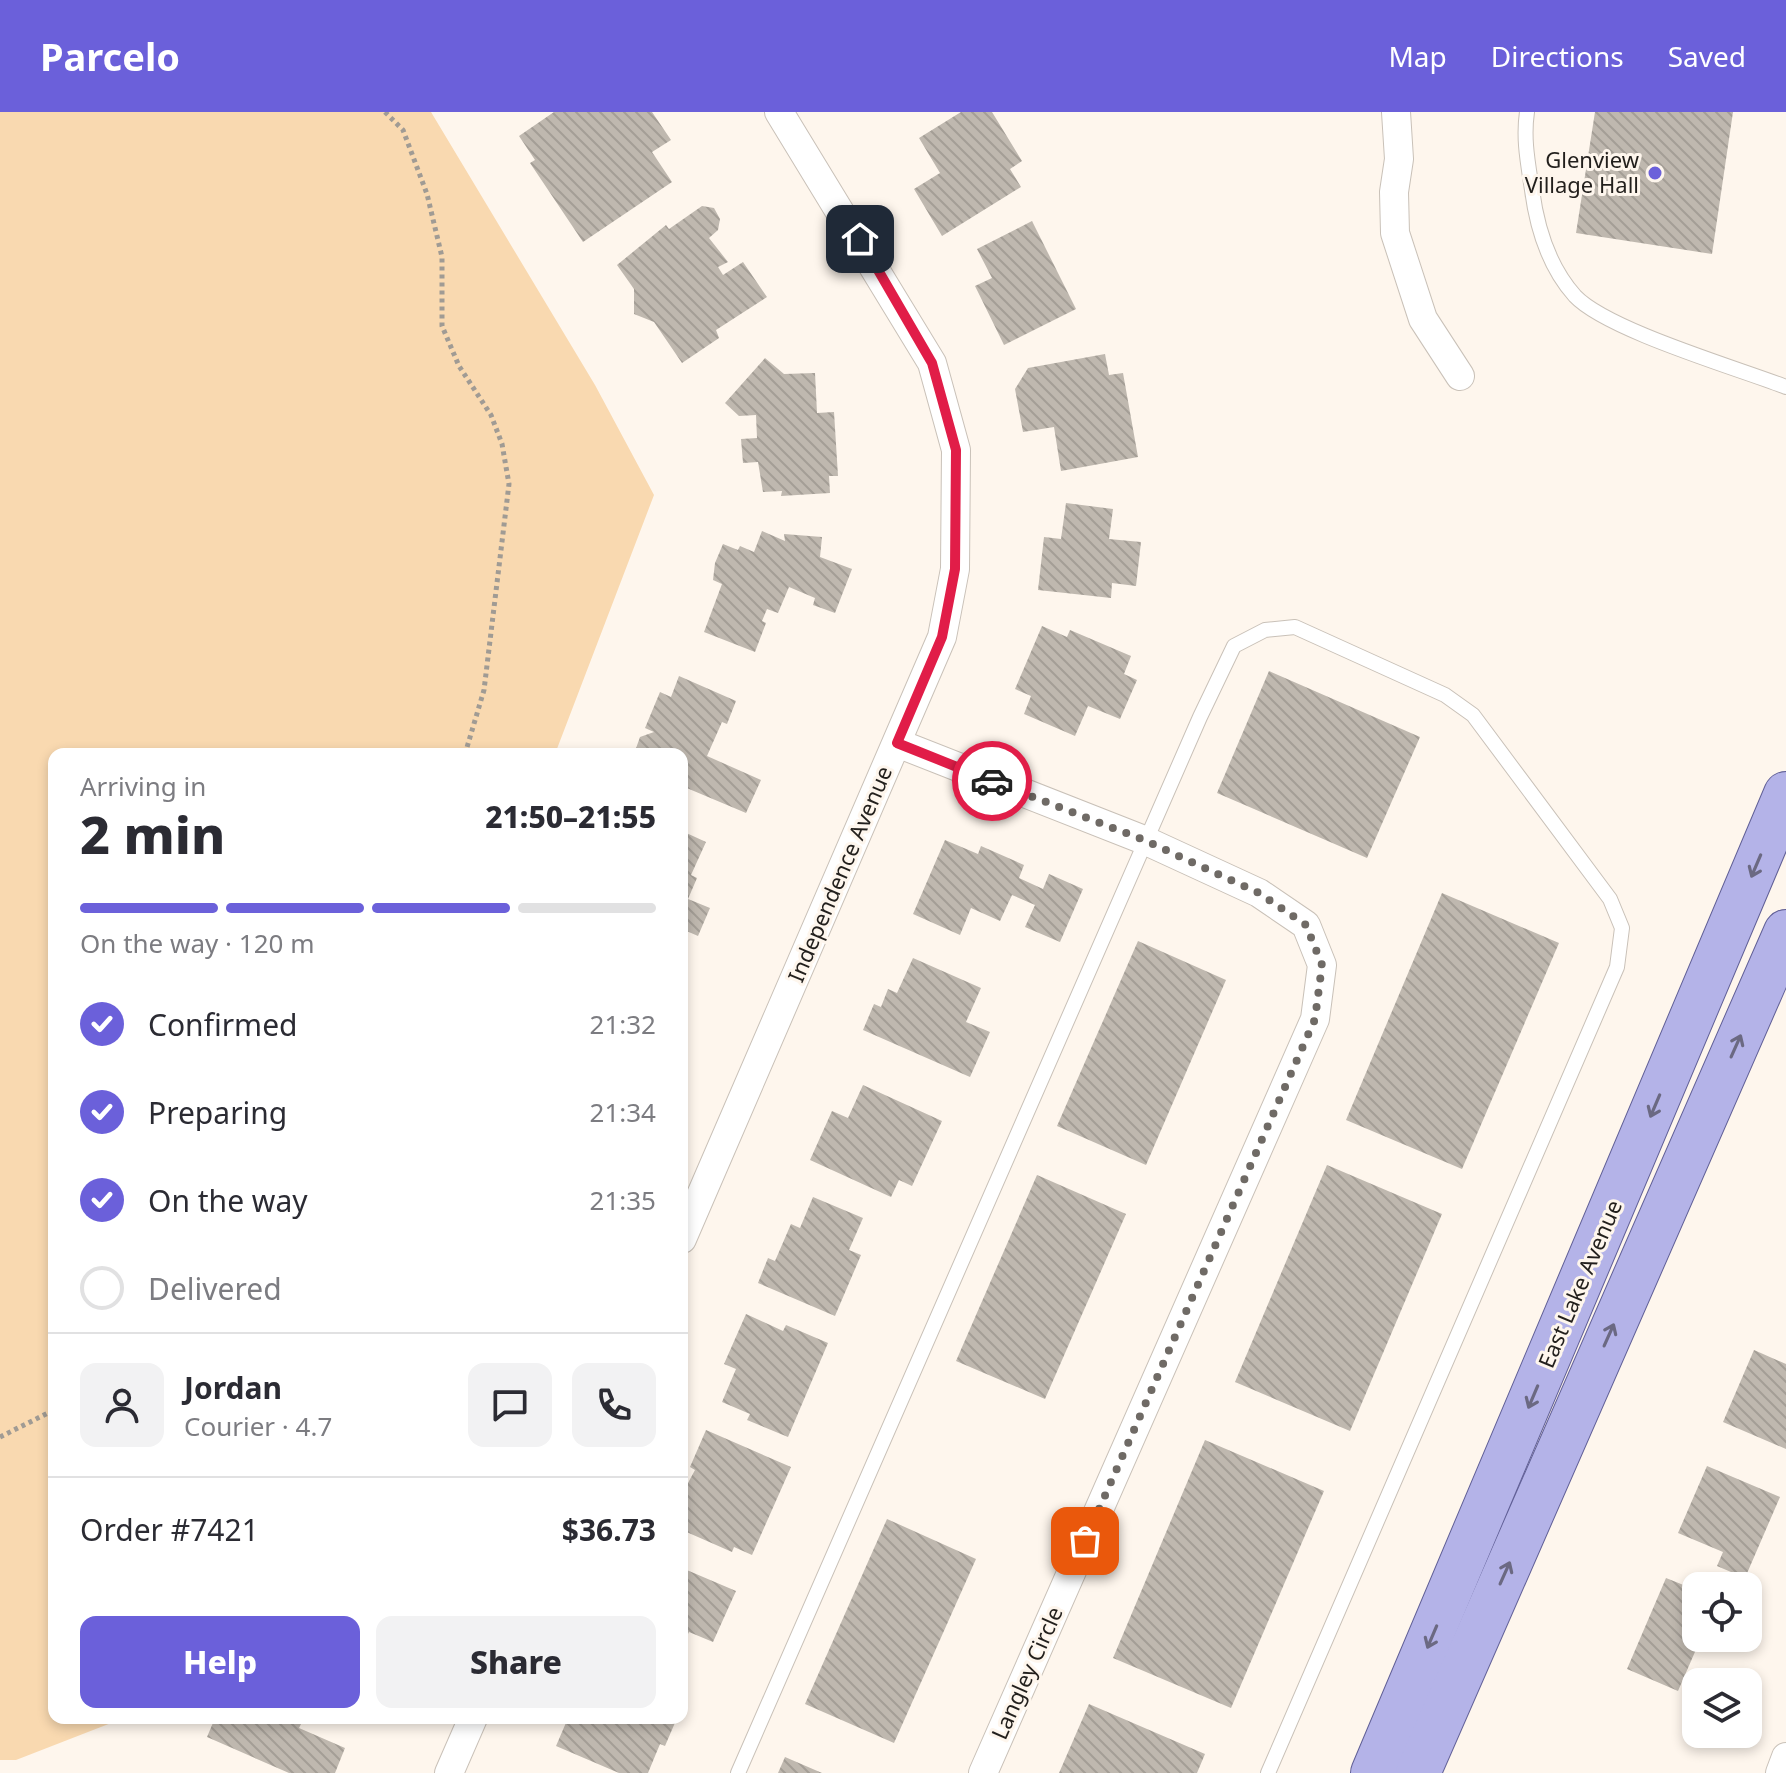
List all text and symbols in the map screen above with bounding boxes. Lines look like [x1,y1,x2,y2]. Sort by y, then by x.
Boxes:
text: Parcelo [40,30,180,82]
text: Map [1388,37,1447,75]
text: Directions [1491,37,1624,75]
text: Saved [1668,37,1746,75]
place label: Glenview Village Hall [1525,144,1640,199]
marker: Glenview Village Hall [1646,164,1664,182]
pin [826,205,894,273]
icon: home [838,217,882,261]
courier [952,741,1032,821]
icon: car [970,759,1014,803]
street label: Independence Avenue [780,761,898,986]
text: Arriving in [80,768,206,804]
text: 21:50–21:55 [485,796,656,837]
text: 2 min [80,798,225,869]
one-way arrow [1747,853,1762,878]
text: On the way · 120 m [80,925,314,961]
icon: check [80,1002,124,1046]
text: Confirmed [148,1004,298,1045]
text: 21:32 [590,1006,656,1042]
one-way arrow [1729,1034,1744,1058]
icon: check [80,1090,124,1134]
text: Preparing [148,1092,287,1133]
one-way arrow [1647,1093,1662,1118]
text: 21:34 [590,1094,656,1130]
icon: check [80,1178,124,1222]
text: On the way [148,1180,308,1221]
text: 21:35 [590,1182,656,1218]
street label: East Lake Avenue [1530,1195,1628,1372]
text: Delivered [148,1268,282,1309]
one-way arrow [1603,1323,1618,1348]
button: person [80,1363,164,1447]
button: chat [468,1363,552,1447]
button: phone [572,1363,656,1447]
text: Jordan [184,1367,282,1408]
one-way arrow [1524,1384,1539,1409]
text: Courier · 4.7 [184,1408,332,1444]
pin [1051,1507,1119,1575]
text: Order #7421 [80,1509,259,1550]
text: $36.73 [562,1509,656,1550]
icon: bag [1063,1519,1107,1563]
one-way arrow [1498,1561,1513,1585]
map controls [1682,1572,1762,1748]
button: locate [1682,1572,1762,1652]
street label: Langley Circle [983,1601,1069,1744]
button: Help [80,1616,360,1708]
button: Share [376,1616,656,1708]
one-way arrow [1424,1624,1439,1649]
button: layers [1682,1668,1762,1748]

